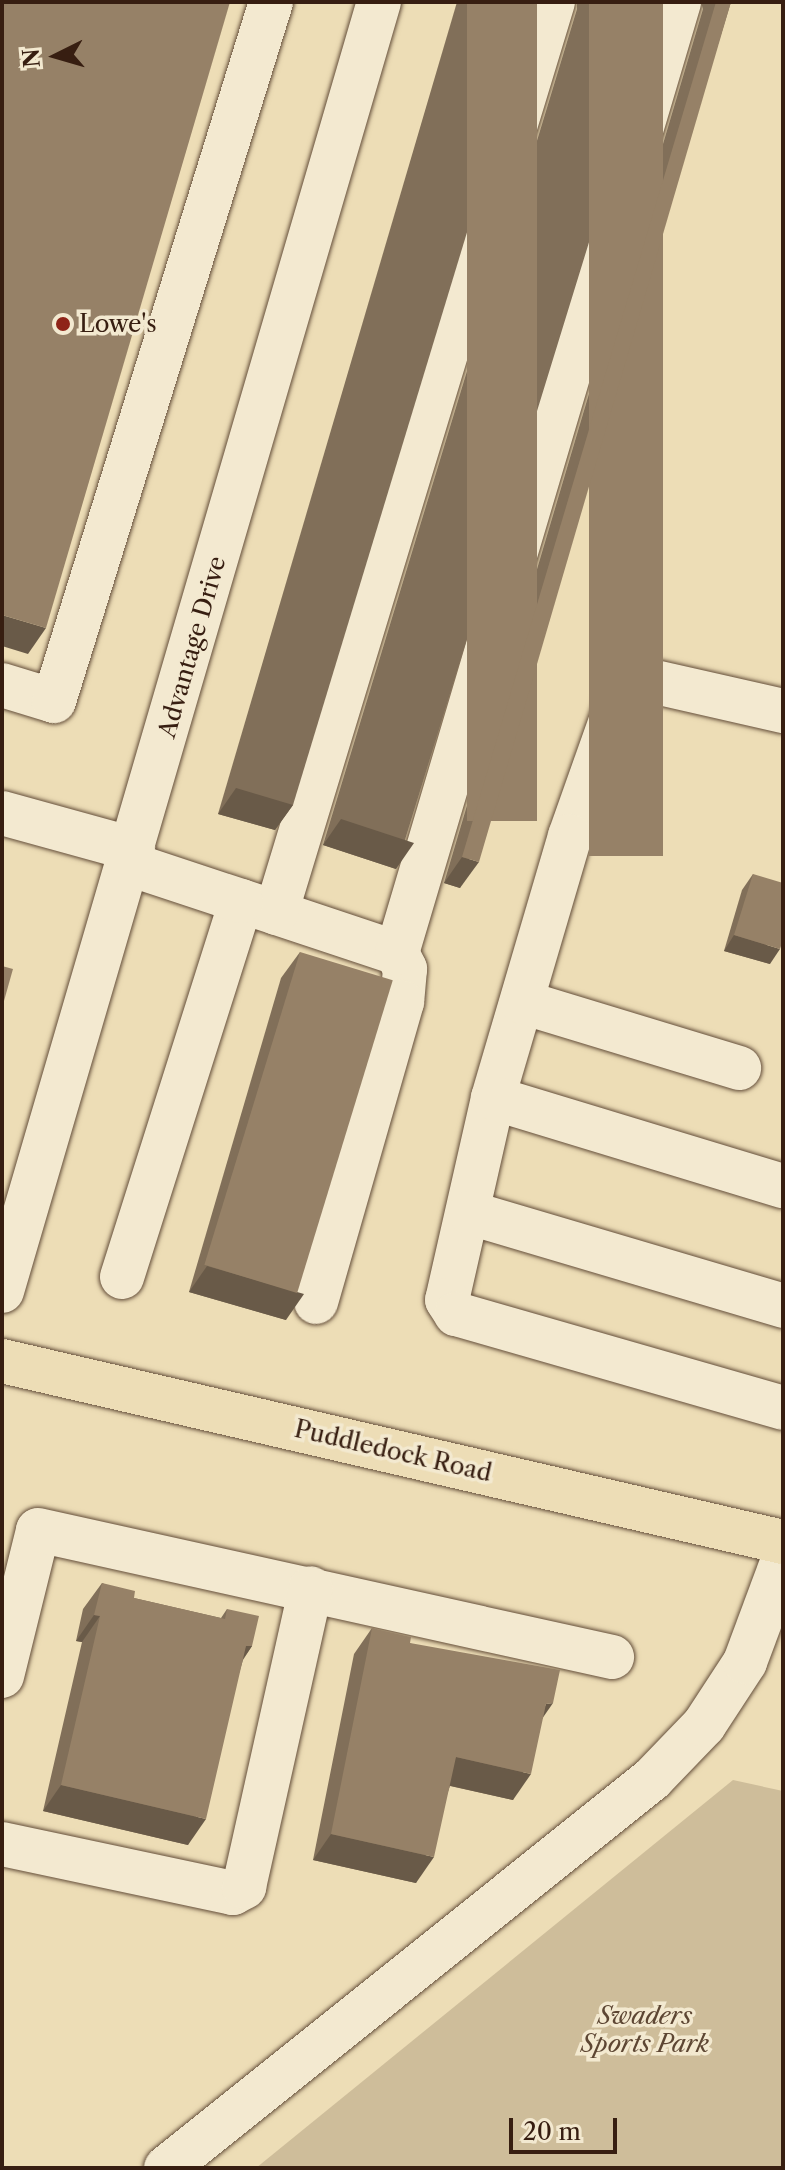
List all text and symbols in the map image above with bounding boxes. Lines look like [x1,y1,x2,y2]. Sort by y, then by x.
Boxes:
north arrow [16,16,96,96]
text: N [17,47,46,69]
place label: Lowe's [79,310,157,338]
marker: Lowe's [54,315,72,333]
street label: Advantage Drive [152,553,232,741]
street label: Puddledock Road [291,1414,495,1488]
park label: Swaders Sports Park [581,2002,709,2058]
scale bar [513,2102,621,2152]
text: 20 m [523,2117,581,2146]

